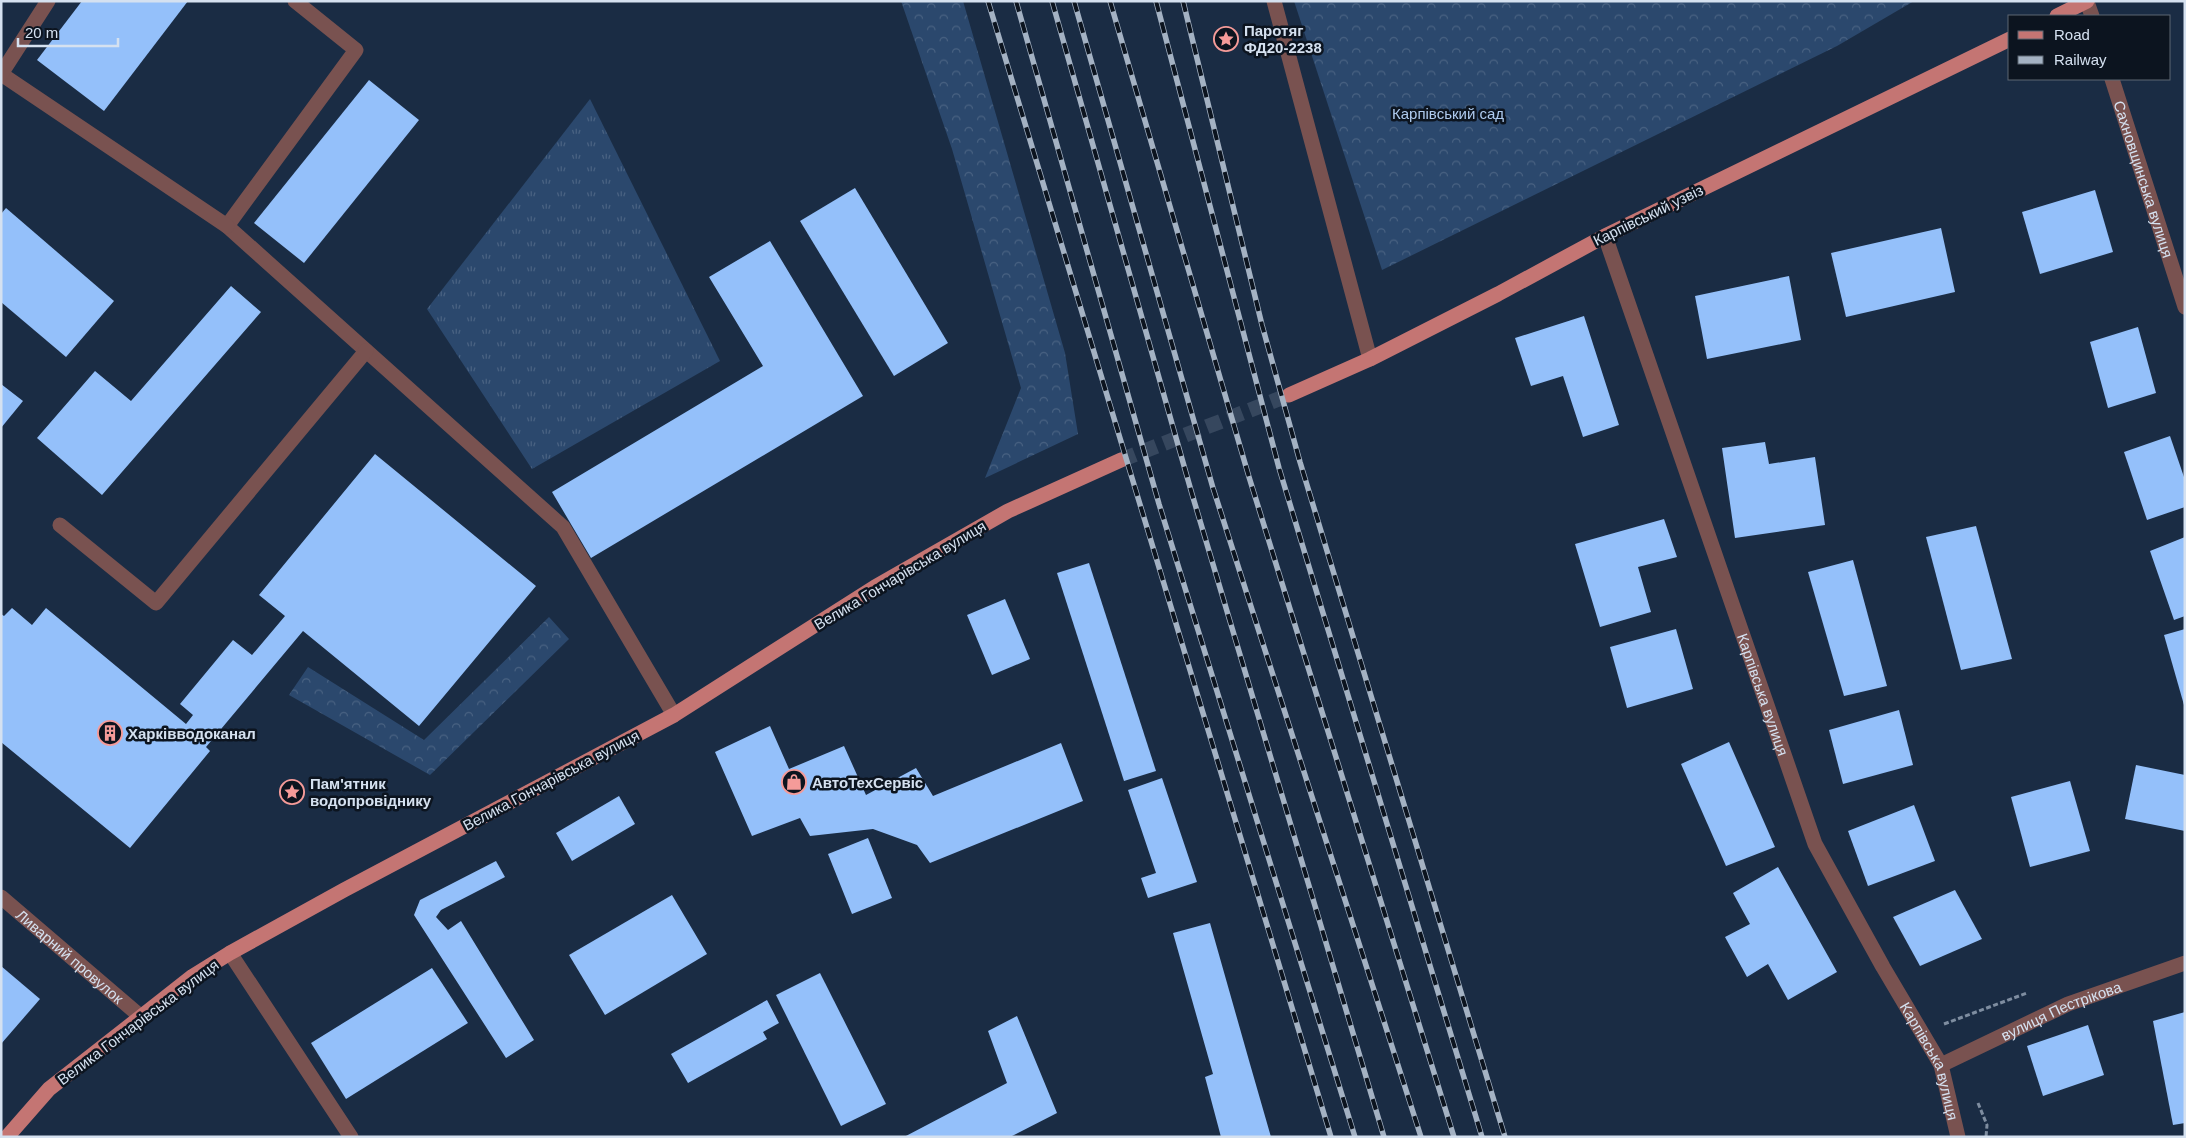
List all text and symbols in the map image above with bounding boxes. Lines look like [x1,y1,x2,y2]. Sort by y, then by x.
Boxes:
scale bar [18,15,118,47]
legend [2008,15,2171,80]
place label: Паротяг ФД20-2238 [1244,22,1322,56]
text: 20 m [25,24,58,41]
place icon: Паротяг ФД20-2238 [1213,26,1239,52]
text: Road [2054,26,2090,43]
text: Railway [2054,51,2107,68]
street label: Сахновщинська вулиця [2111,98,2177,260]
park label: Карпівський сад [1392,105,1504,122]
street label: Карпівський узвіз [1590,181,1706,249]
street label: Велика Гончарівська вулиця [811,517,989,633]
street label: Карпівська вулиця [1734,631,1792,758]
building icon: Харківводоканал [97,720,123,746]
place label: Харківводоканал [128,725,256,742]
street label: Велика Гончарівська вулиця [460,726,642,834]
shop icon: АвтоТехСервіс [781,769,807,795]
place label: АвтоТехСервіс [812,774,923,791]
place label: Пам'ятник водопровіднику [310,775,432,809]
place icon: Пам'ятник водопровіднику [279,779,305,805]
street label: Ливарний провулок [13,906,127,1007]
street label: Велика Гончарівська вулиця [54,956,222,1088]
street label: вулиця Пестрікова [1998,977,2124,1043]
street label: Карпівська вулиця [1897,999,1962,1122]

